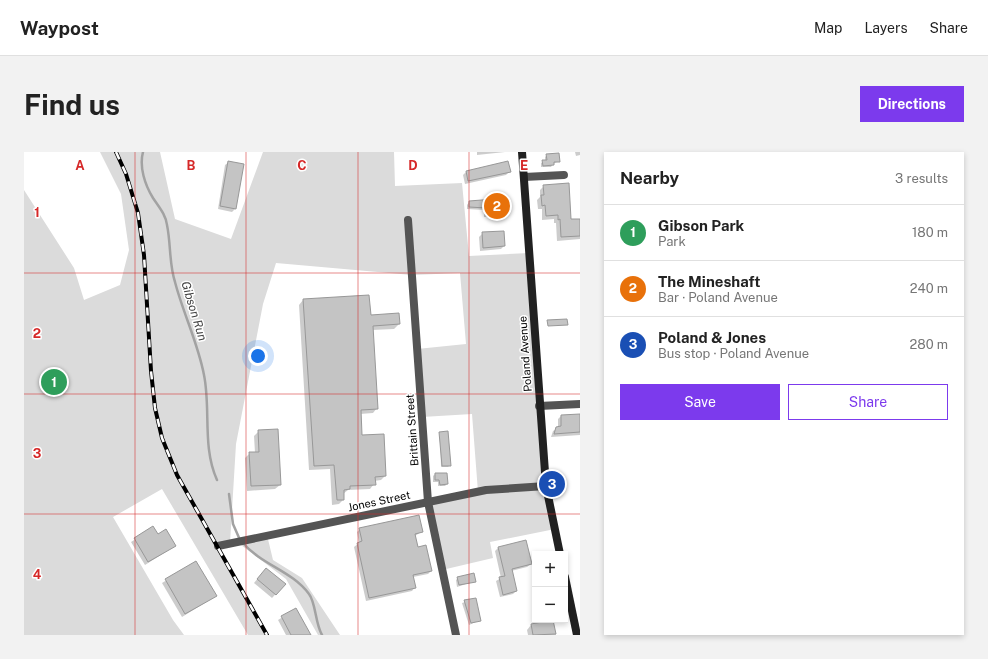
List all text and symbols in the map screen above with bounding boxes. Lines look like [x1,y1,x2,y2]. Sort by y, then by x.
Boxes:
text: Waypost [20,17,99,39]
text: Map [814,20,842,36]
text: Layers [864,20,908,36]
text: Share [930,20,968,36]
button: Directions [860,86,964,122]
text: Find us [24,88,120,121]
text: A [75,158,85,173]
text: B [187,158,196,173]
text: C [297,158,307,173]
text: D [408,158,418,173]
text: E [520,158,528,173]
text: Nearby [620,168,679,188]
text: 3 results [895,171,948,186]
pin: 2 [484,191,510,221]
text: 1 [34,205,40,220]
text: Gibson Park [658,217,744,234]
text: 1 [630,225,636,240]
text: 180 m [912,225,948,240]
text: Park [658,234,686,249]
text: The Mineshaft [658,273,761,290]
water label: Gibson Run [178,279,210,343]
text: 2 [629,281,637,296]
text: 240 m [910,281,948,296]
text: Bar · Poland Avenue [658,290,778,305]
street label: Poland Avenue [516,316,534,392]
text: 2 [33,326,41,341]
text: Poland & Jones [658,329,766,346]
text: 3 [629,337,637,352]
text: 280 m [910,337,948,352]
your location [248,346,268,366]
text: Bus stop · Poland Avenue [658,346,809,361]
pin: 1 [41,367,67,397]
button: Save [620,384,780,420]
button: Share [788,384,948,420]
street label: Brittain Street [403,393,421,467]
text: 3 [33,446,42,461]
pin: 3 [539,469,565,499]
street label: Jones Street [347,489,411,513]
map controls [532,551,568,623]
button: + [532,551,568,587]
text: 4 [33,567,42,582]
button: − [532,587,568,623]

